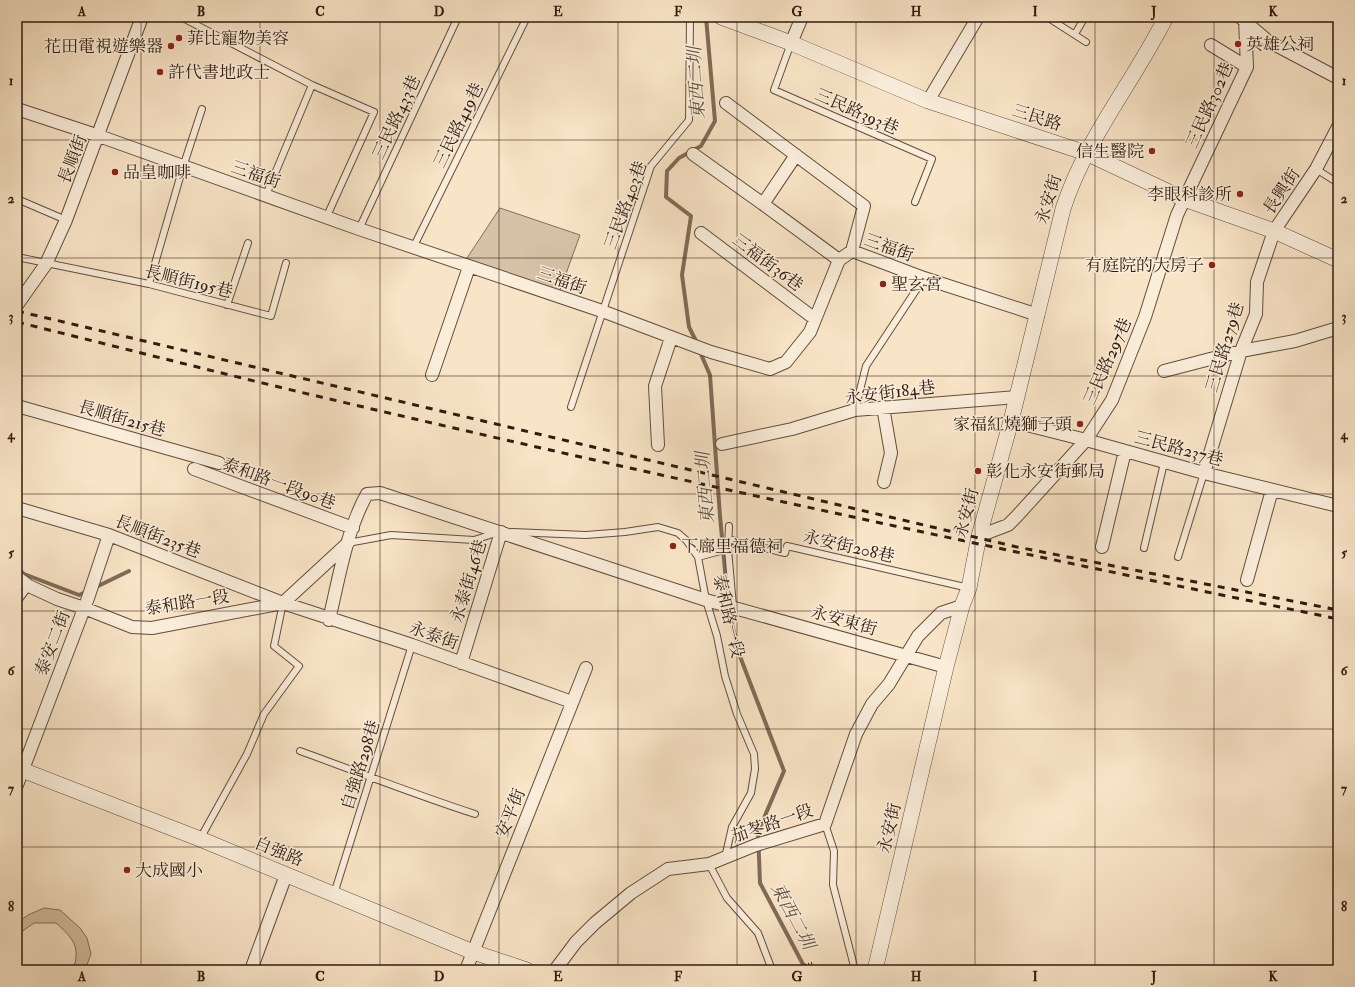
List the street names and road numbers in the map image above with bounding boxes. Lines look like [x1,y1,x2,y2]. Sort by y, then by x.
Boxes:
street label: 三民路302巷 [1181,59,1238,151]
street label: 三民路433巷 [368,72,425,163]
street label: 三民路419巷 [429,79,488,171]
street label: 三民路393巷 [812,84,902,139]
street label: 三民路 [1009,100,1064,135]
street label: 長順街 [54,132,91,187]
street label: 三福街 [228,156,283,193]
street label: 三民路403巷 [600,158,651,252]
street label: 長興街 [1258,164,1304,218]
street label: 永安街 [1031,172,1066,227]
street label: 三福街36巷 [728,229,807,296]
street label: 三福街 [861,229,916,266]
street label: 長順街195巷 [143,260,235,303]
street label: 三福街 [534,262,589,299]
street label: 三民路279巷 [1201,300,1248,395]
street label: 三民路297巷 [1079,314,1136,408]
street label: 永安街184巷 [844,377,937,408]
street label: 長順街215巷 [76,396,168,441]
street label: 三民路237巷 [1132,427,1226,470]
street label: 泰和路一段90巷 [219,453,339,514]
street label: 永安街 [950,486,983,540]
street label: 長順街235巷 [112,510,204,563]
street label: 永安街208巷 [801,526,897,567]
street label: 永泰街46巷 [446,537,491,625]
street label: 泰和路一段 [709,572,748,660]
street label: 泰和路一段 [143,585,231,620]
street label: 永安東街 [808,601,879,640]
street label: 泰安二街 [30,608,74,679]
street label: 永泰街 [406,617,461,654]
street label: 自強路298巷 [337,717,384,813]
street label: 安平街 [491,786,530,841]
street label: 茄苳路一段 [729,800,816,847]
street label: 永安街 [874,801,905,855]
street label: 自強路 [251,832,306,871]

